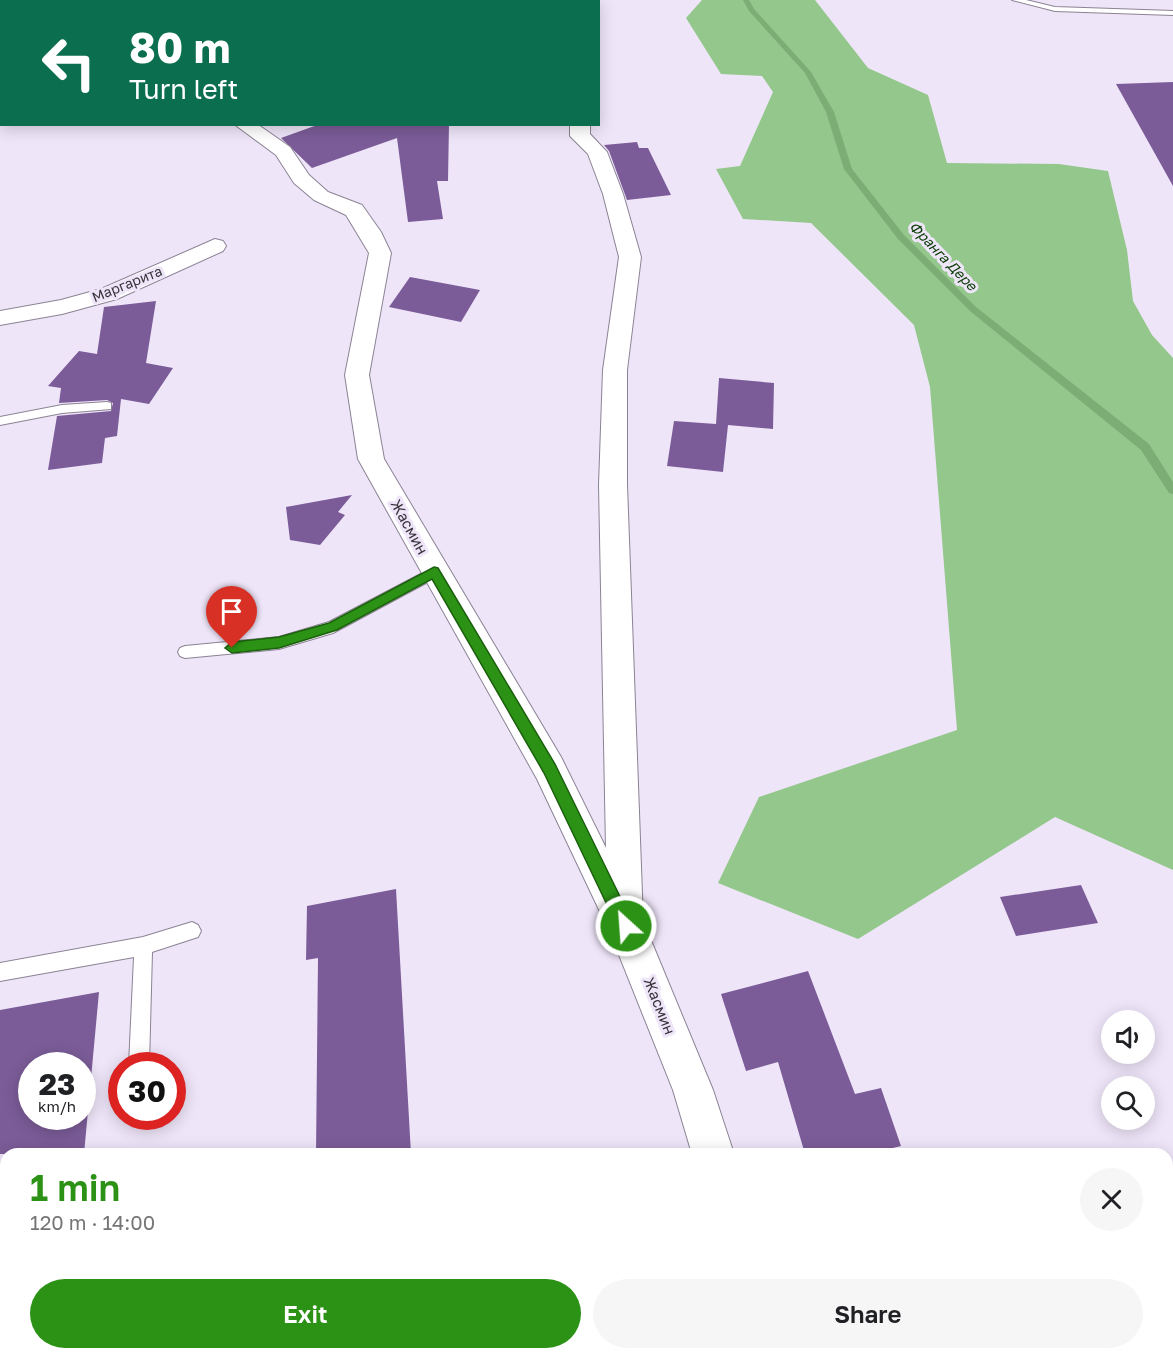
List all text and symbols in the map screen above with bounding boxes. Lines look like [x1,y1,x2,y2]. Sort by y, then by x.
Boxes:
text: 80 m [129,22,230,72]
icon: left [30,24,108,102]
text: Turn left [129,73,238,105]
water label: Франга Дере [906,218,981,294]
street label: Маргарита [89,262,164,305]
street label: Жасмин [387,496,432,557]
pin [206,586,257,648]
icon: arrive [215,595,248,628]
position arrow [594,894,658,958]
street label: Жасмин [640,974,680,1037]
map controls [1101,1010,1155,1130]
button: sound [1101,1010,1155,1064]
speed limit sign: 30 [108,1052,186,1130]
text: 23 [39,1066,75,1102]
button: search [1101,1076,1155,1130]
text: km/h [38,1097,76,1115]
text: 1 min [30,1166,120,1209]
button: close [1080,1168,1143,1231]
text: 120 m · 14:00 [30,1210,155,1234]
button: Exit [30,1279,581,1348]
button: Share [593,1279,1143,1348]

